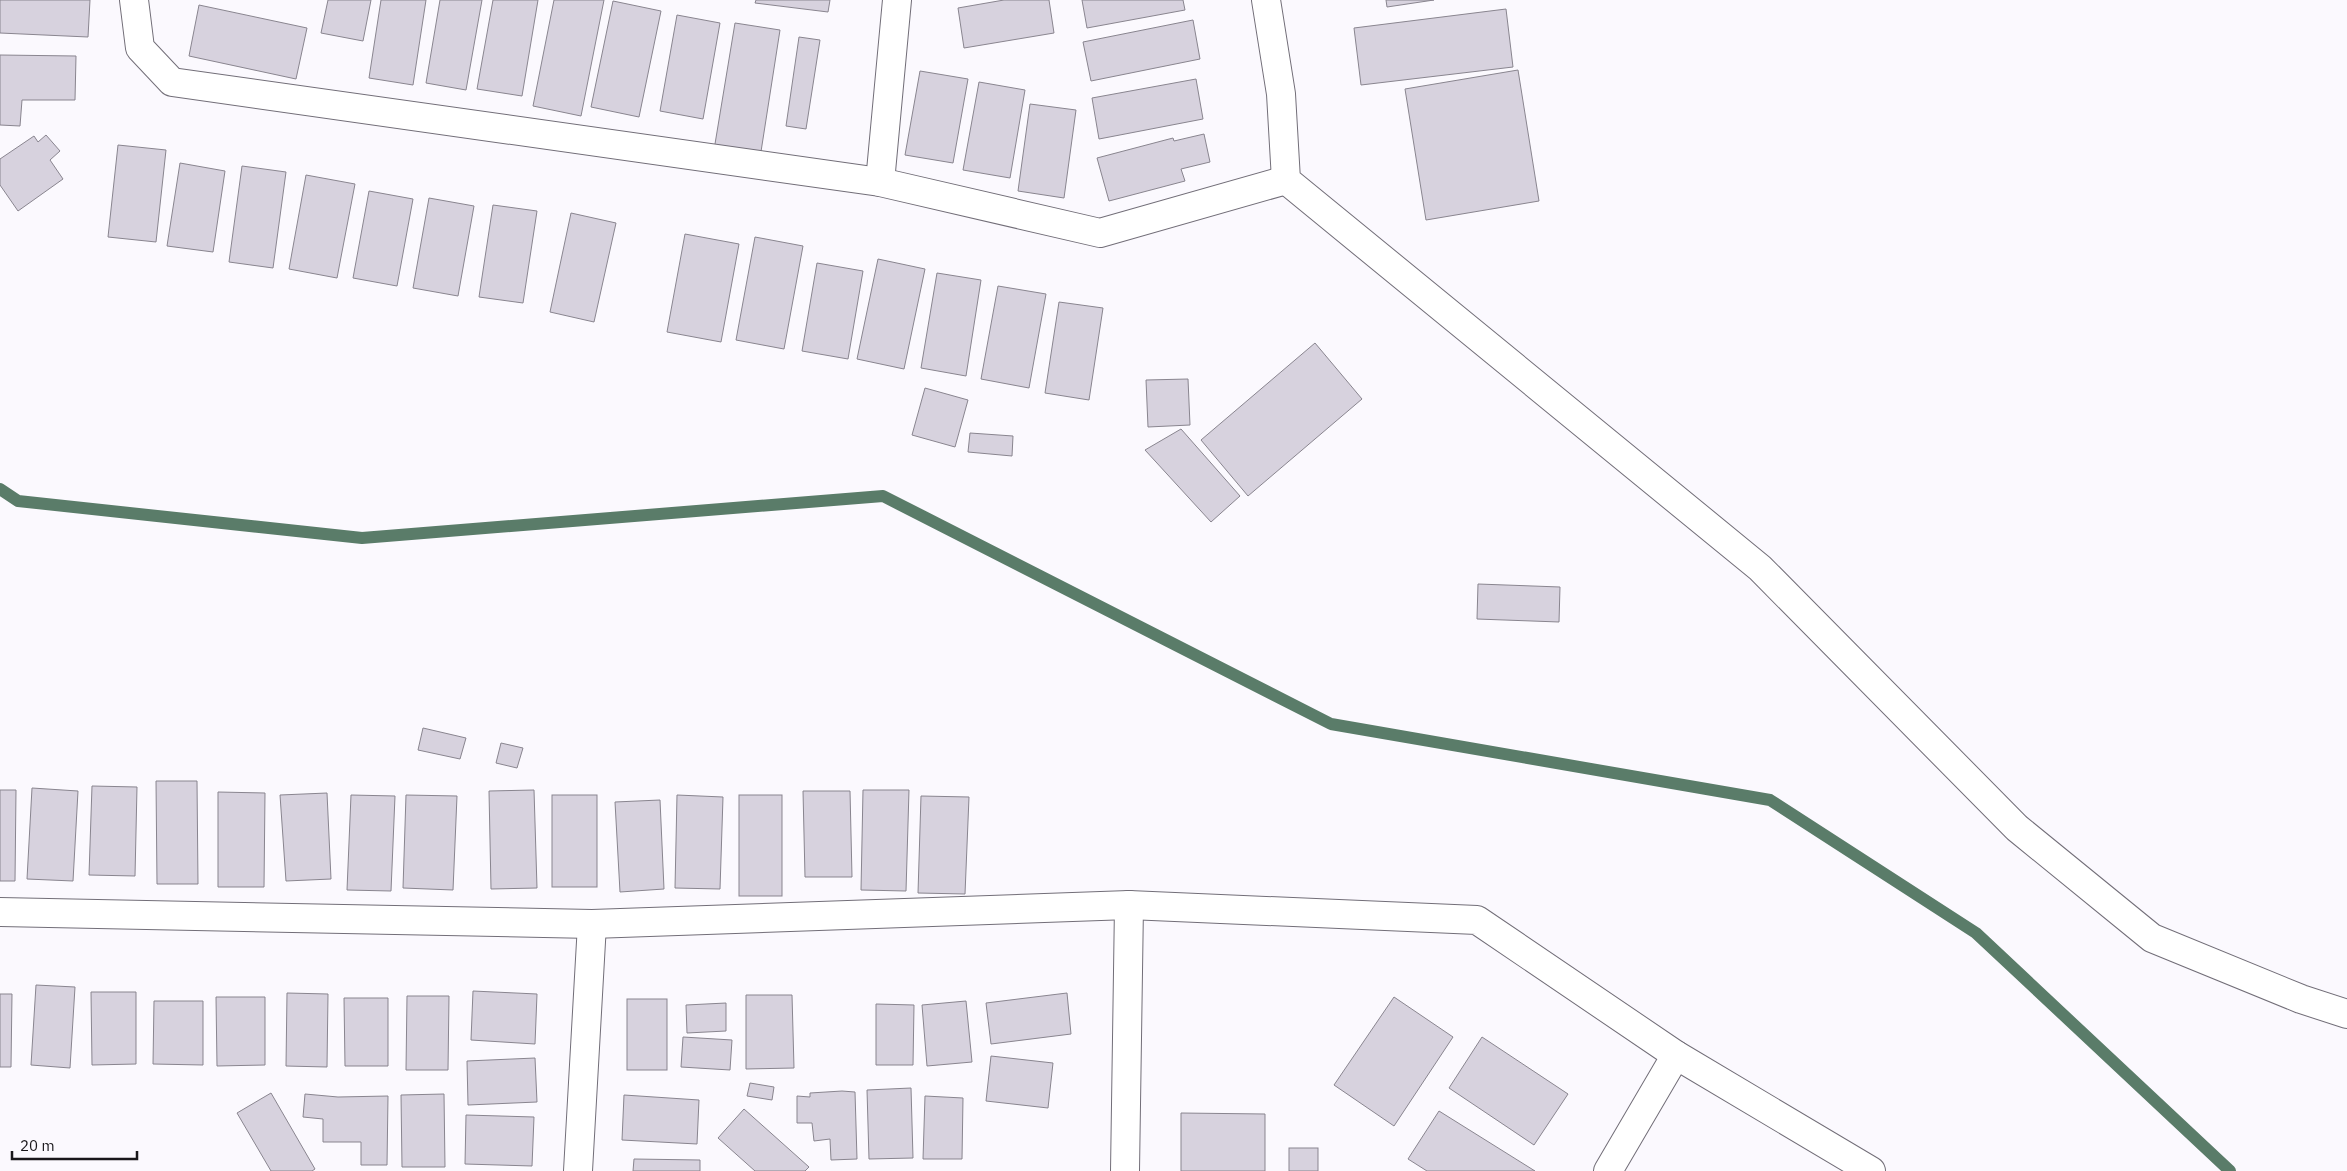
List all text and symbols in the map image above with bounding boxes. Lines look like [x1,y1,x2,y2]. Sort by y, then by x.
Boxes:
scale bar [12,1128,138,1160]
text: 20 m [20,1136,55,1155]

